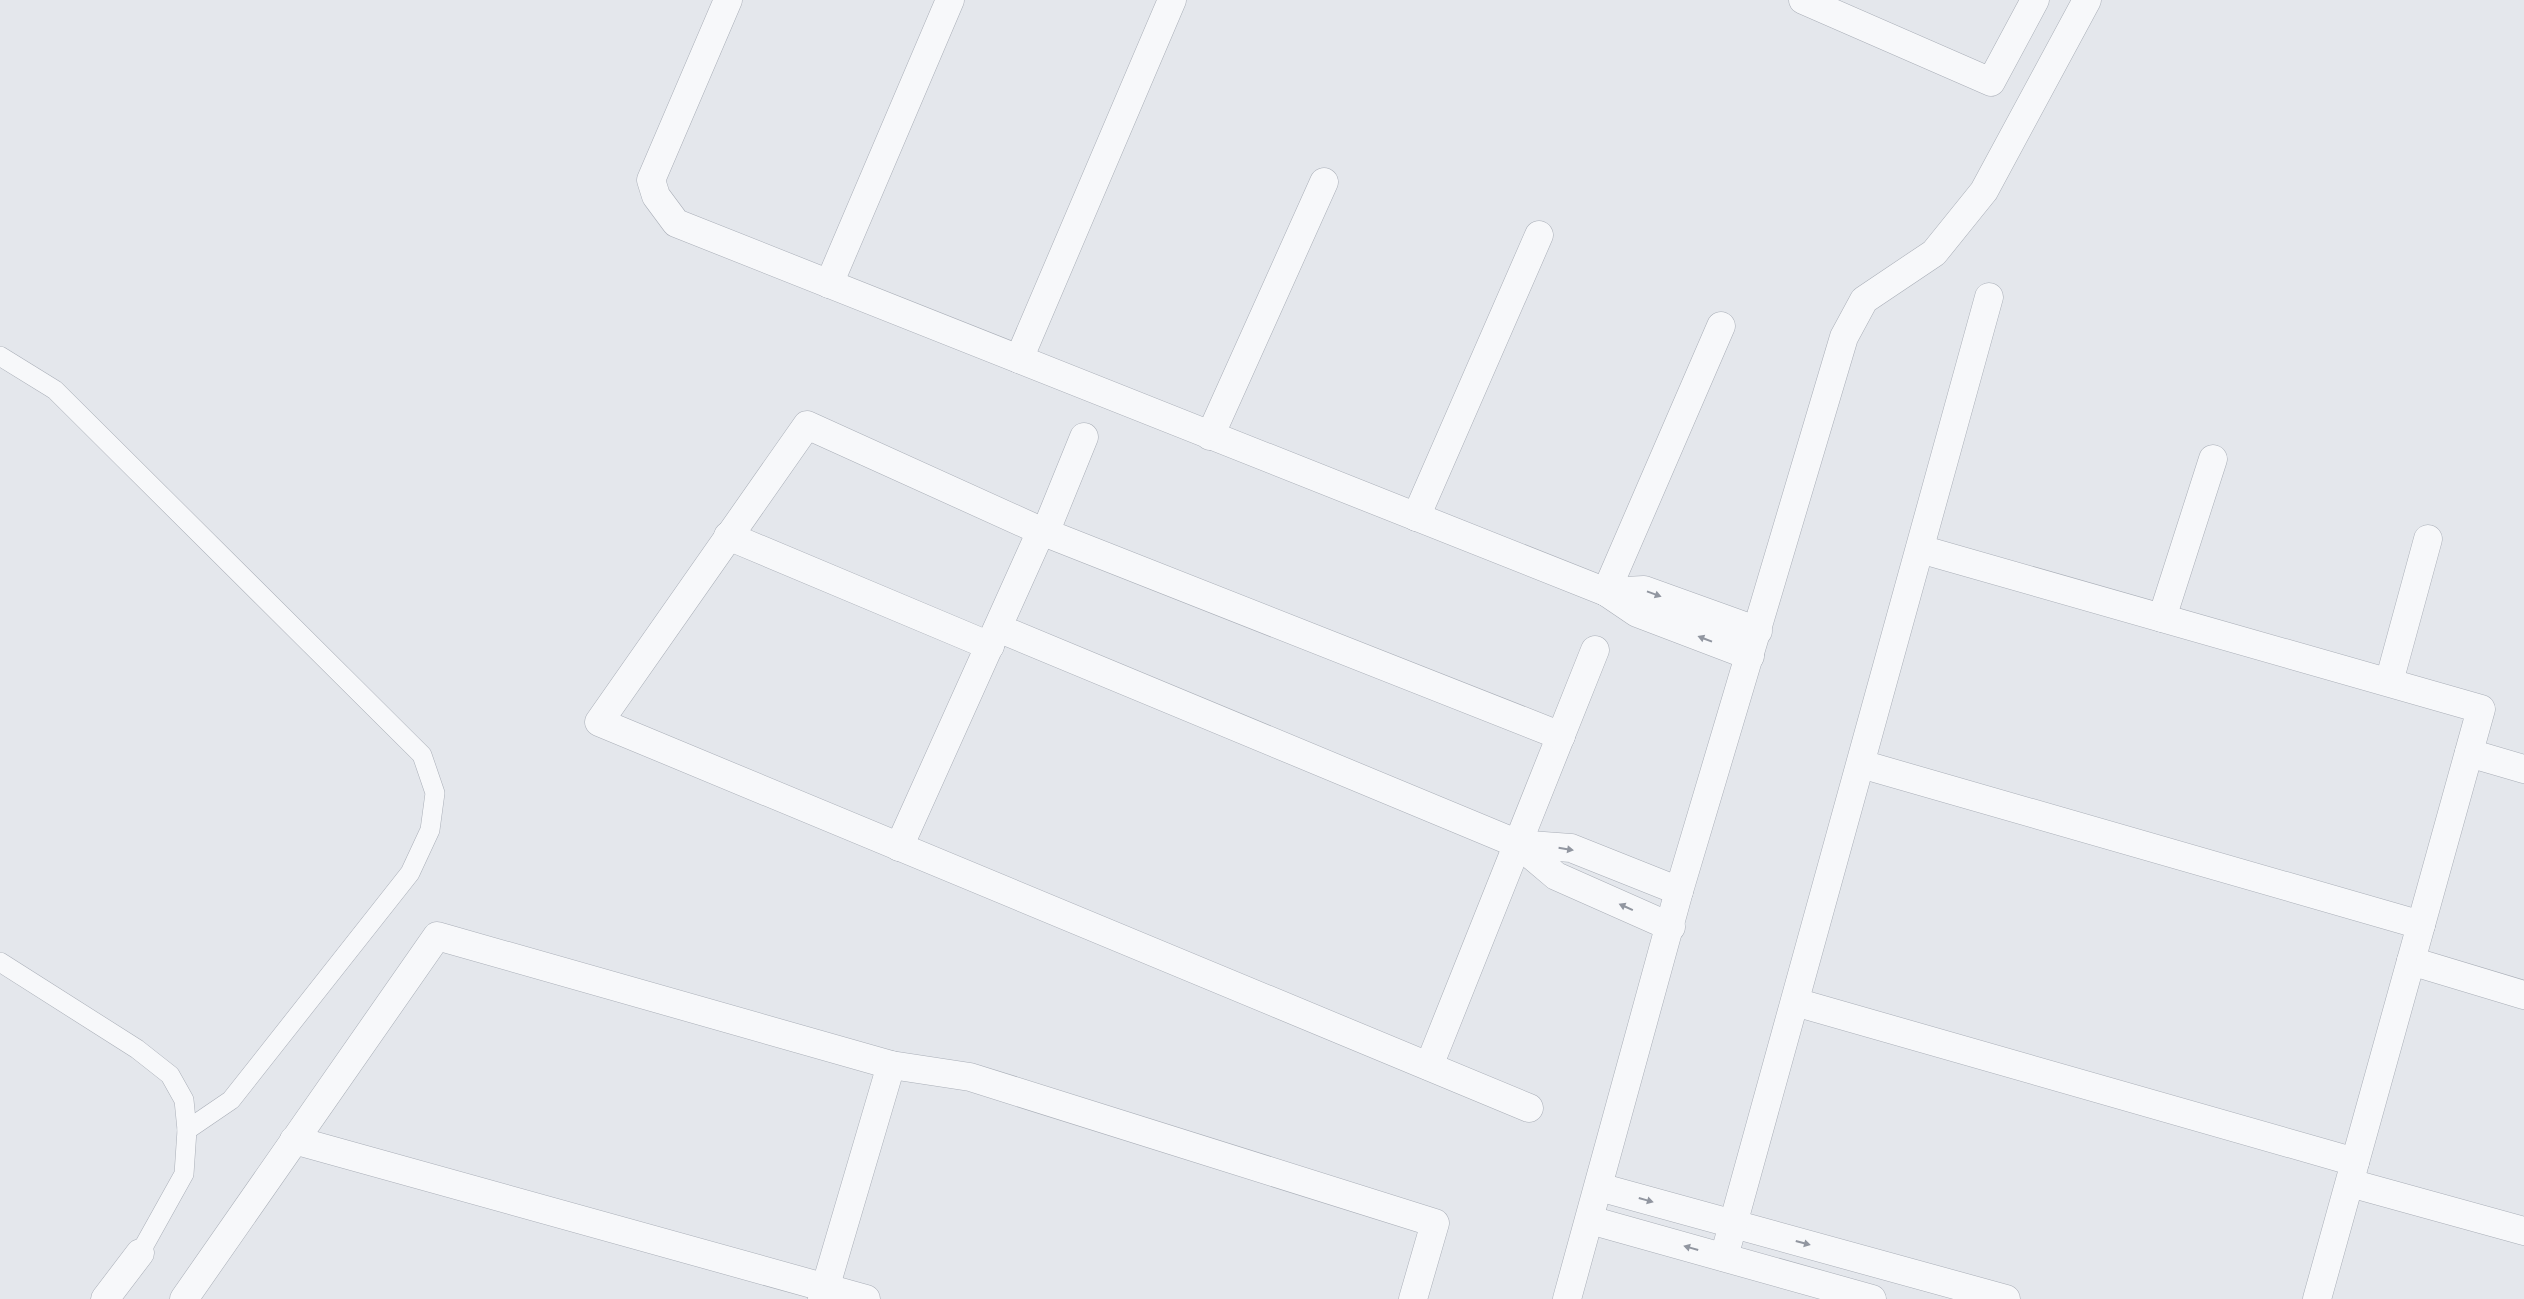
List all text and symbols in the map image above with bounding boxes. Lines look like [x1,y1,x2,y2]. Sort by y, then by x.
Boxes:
one-way arrow [1646,591,1661,598]
one-way arrow [1698,634,1712,642]
one-way arrow [1559,845,1575,853]
one-way arrow [1619,902,1633,910]
one-way arrow [1638,1197,1653,1205]
one-way arrow [1795,1240,1810,1248]
one-way arrow [1683,1244,1698,1252]

